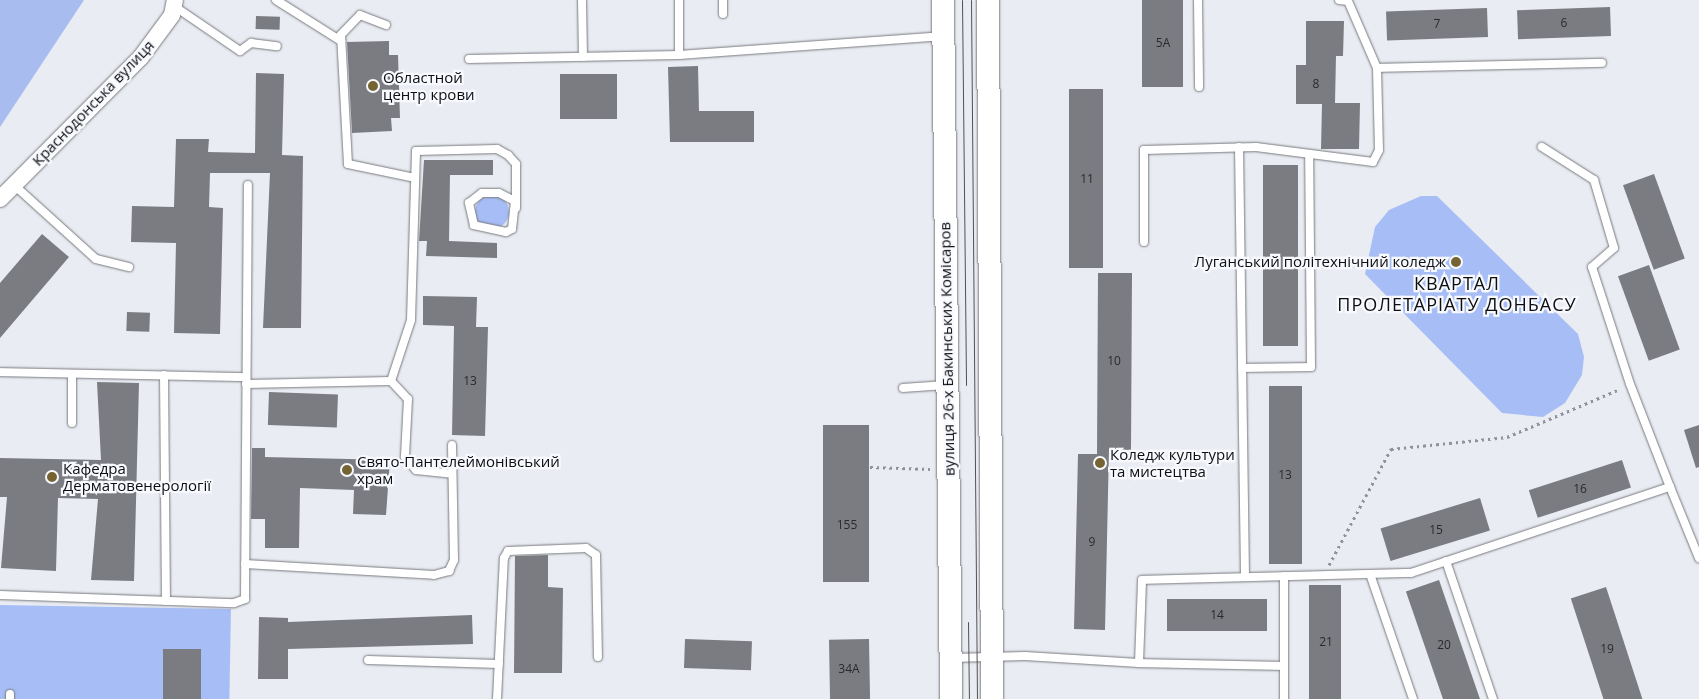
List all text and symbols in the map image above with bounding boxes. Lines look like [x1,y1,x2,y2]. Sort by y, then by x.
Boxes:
house number: 6 [1561,16,1567,30]
house number: 7 [1434,17,1440,31]
house number: 5А [1156,36,1170,50]
street label: Краснодонська вулиця [28,37,158,169]
place label: Областной центр крови [383,68,475,103]
house number: 8 [1313,77,1319,91]
marker: Областной центр крови [367,80,379,92]
house number: 11 [1080,172,1094,186]
street label: вулиця 26-х Бакинських Комісаров [936,222,958,476]
place label: Луганський політехнічний коледж [1195,253,1446,271]
marker: Луганський політехнічний коледж [1450,256,1462,268]
district label: КВАРТАЛ ПРОЛЕТАРІАТУ ДОНБАСУ [1335,273,1579,316]
house number: 10 [1107,354,1121,368]
house number: 13 [463,374,477,388]
place label: Коледж культури та мистецтва [1110,445,1235,480]
place label: Свято-Пантелеймонівський храм [357,452,560,487]
marker: Коледж культури та мистецтва [1094,457,1106,469]
place label: Кафедра Дерматовенерології [63,459,211,494]
marker: Свято-Пантелеймонівський храм [341,464,353,476]
house number: 13 [1278,468,1292,482]
marker: Кафедра Дерматовенерології [45,470,59,484]
house number: 16 [1573,482,1587,496]
house number: 155 [837,518,857,532]
house number: 15 [1429,523,1443,537]
house number: 9 [1089,535,1095,549]
house number: 14 [1210,608,1224,622]
house number: 21 [1319,635,1333,649]
house number: 20 [1437,638,1451,652]
house number: 19 [1600,642,1614,656]
house number: 34А [838,662,860,676]

